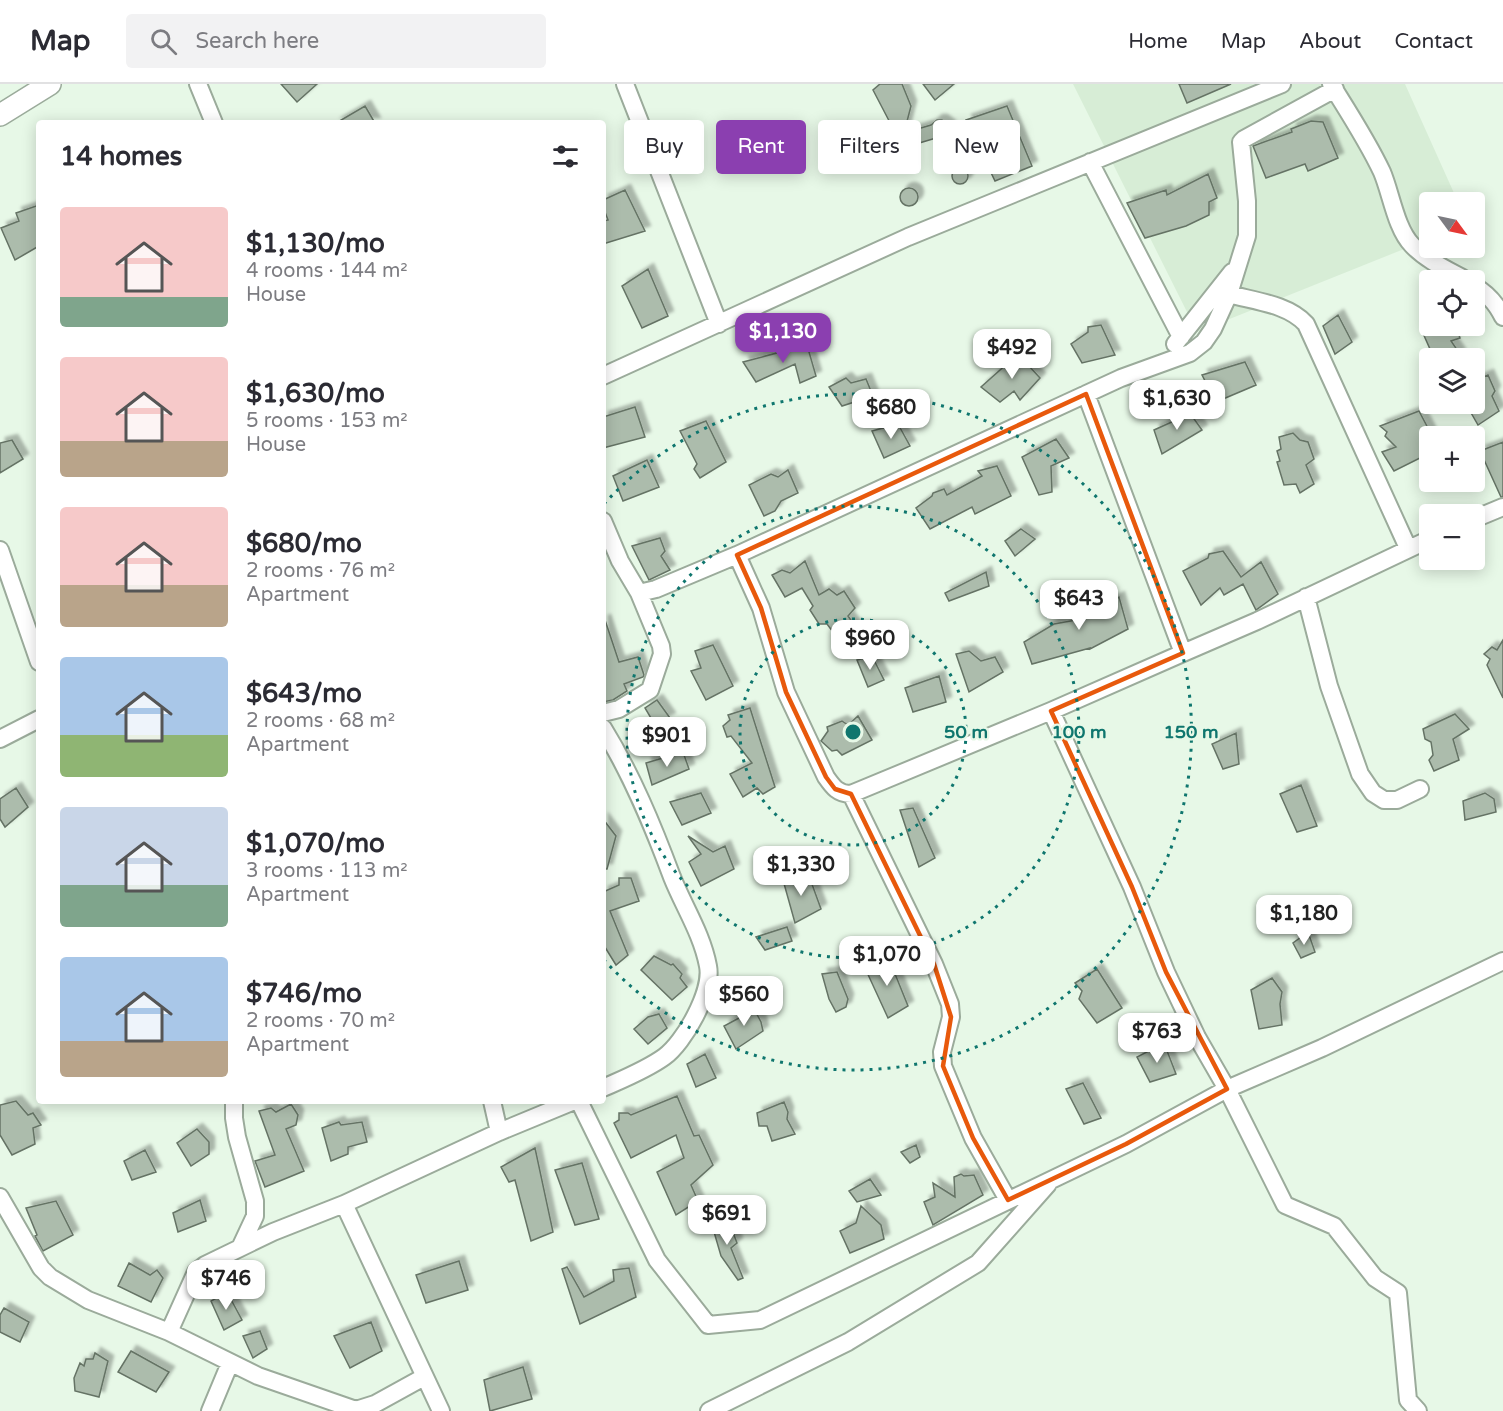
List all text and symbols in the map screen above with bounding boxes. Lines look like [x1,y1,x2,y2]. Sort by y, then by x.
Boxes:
search box [126,14,546,68]
text: Map [30,24,90,58]
icon: search [147,25,180,58]
text: Search here [195,28,319,54]
text: Home [1128,29,1188,54]
text: Map [1221,29,1266,54]
text: About [1299,29,1361,54]
text: Contact [1394,29,1473,54]
chip: Buy [624,120,704,174]
chip: Rent [716,120,806,174]
chip: Filters [818,120,921,174]
chip: New [933,120,1020,174]
icon: filters [549,140,582,173]
text: 14 homes [60,141,182,172]
north arrow [1419,192,1485,258]
map controls [1419,192,1485,570]
text: $1,130/mo [246,228,385,259]
icon: home [108,231,180,303]
text: 4 rooms · 144 m² [246,259,408,283]
button: locate [1419,270,1485,336]
text: House [246,283,306,307]
pin: $1,130 [734,313,832,364]
text: $1,130 [749,320,817,344]
pin: $492 [976,329,1048,380]
text: $492 [987,336,1037,360]
button: layers [1419,348,1485,414]
text: $1,630/mo [246,378,385,409]
pin: $1,630 [1128,380,1226,431]
icon: home [108,381,180,453]
text: $1,630 [1143,387,1211,411]
pin: $680 [855,389,927,440]
text: $680 [866,396,916,420]
text: 5 rooms · 153 m² [246,409,408,433]
button: + [1419,426,1485,492]
text: House [246,433,306,457]
button: − [1419,504,1485,570]
text: $680/mo [246,528,362,559]
icon: home [108,531,180,603]
text: 2 rooms · 76 m² [246,559,395,583]
pin: $643 [1043,580,1115,631]
text: Apartment [246,583,349,607]
text: $643 [1054,587,1104,611]
pin: $960 [834,620,906,671]
text: $960 [845,627,895,651]
text: $643/mo [246,678,362,709]
icon: home [108,681,180,753]
text: 2 rooms · 68 m² [246,709,395,733]
pin: $901 [631,717,703,768]
text: 50 m [944,721,988,743]
text: 100 m [1051,721,1107,743]
text: 150 m [1163,721,1219,743]
centre of rings [843,722,863,742]
text: $901 [642,724,692,748]
text: Apartment [246,733,349,757]
text: $1,070/mo [246,828,385,859]
icon: home [108,831,180,903]
pin: $1,330 [752,846,850,897]
text: $1,330 [767,853,835,877]
text: 3 rooms · 113 m² [246,859,408,883]
text: Apartment [246,883,349,907]
pin: $1,180 [1255,895,1353,946]
text: $1,180 [1270,902,1338,926]
pin: $1,070 [838,936,936,987]
text: $1,070 [853,943,921,967]
pin: $560 [708,976,780,1027]
text: $746/mo [246,978,362,1009]
icon: home [108,981,180,1053]
text: $560 [719,983,769,1007]
text: 2 rooms · 70 m² [246,1009,395,1033]
pin: $763 [1121,1013,1193,1064]
text: $763 [1132,1020,1182,1044]
text: Apartment [246,1033,349,1057]
pin: $691 [691,1195,763,1246]
text: $691 [702,1202,752,1226]
pin: $746 [190,1260,262,1311]
text: $746 [201,1267,251,1291]

